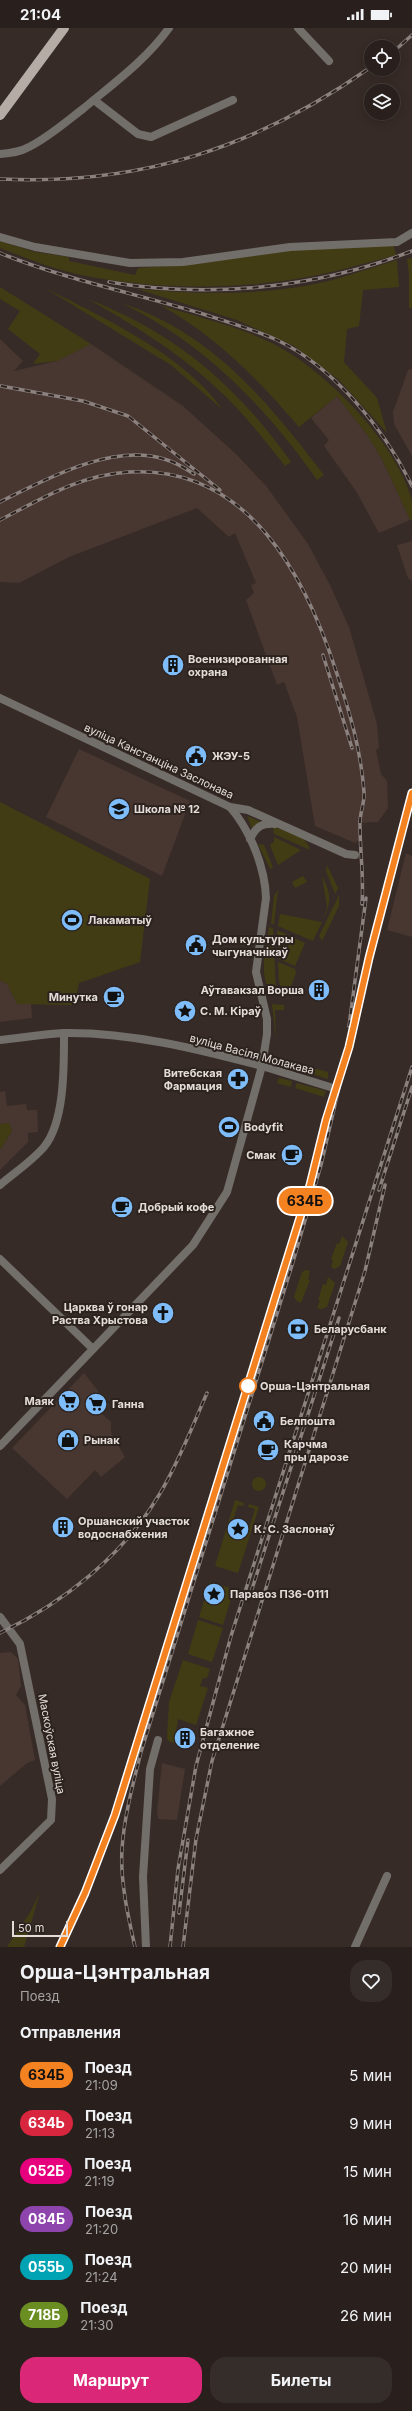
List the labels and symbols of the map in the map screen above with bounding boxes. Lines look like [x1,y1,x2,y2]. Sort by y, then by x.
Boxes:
building icon: Военизированная охрана [160,652,186,678]
place label: Военизированная охрана [188,652,288,679]
street label: вуліца Канстанціна Заслонава [82,720,236,802]
public building icon: ЖЭУ-5 [183,743,209,769]
place label: ЖЭУ-5 [212,749,250,763]
school or university icon: Школа № 12 [106,796,132,822]
place label: Школа № 12 [134,802,200,816]
sports icon: Лакаматыў [59,907,85,933]
place label: Лакаматыў [88,913,152,927]
public building icon: Дом культуры чыгуначнікаў [183,932,209,958]
place label: Дом культуры чыгуначнікаў [212,932,294,959]
building icon: Аўтавакзал Ворша [306,977,332,1003]
place label: Аўтавакзал Ворша [201,983,304,997]
cafe icon: Минутка [101,984,127,1010]
place label: Минутка [49,990,98,1004]
place icon: С. М. Кіраў [172,998,198,1024]
place label: С. М. Кіраў [200,1004,261,1018]
street label: вуліца Васіля Молакава [188,1031,316,1077]
place label: Витебская Фармация [164,1066,222,1093]
pharmacy icon: Витебская Фармация [225,1066,251,1092]
sports icon: Bodyfit [216,1114,242,1140]
place label: Bodyfit [244,1120,283,1134]
cafe icon: Смак [279,1142,305,1168]
place label: Смак [246,1148,277,1162]
line badge: 634Б [277,1188,333,1214]
cafe icon: Добрый кофе [109,1194,135,1220]
place label: Добрый кофе [138,1200,215,1214]
place label: Царква ў гонар Раства Хрыстова [52,1300,148,1327]
church icon: Царква ў гонар Раства Хрыстова [150,1300,176,1326]
bank icon: Беларусбанк [285,1316,311,1342]
place label: Беларусбанк [314,1322,387,1336]
marker: Орша-Цэнтральная [239,1377,257,1395]
place label: Орша-Цэнтральная [260,1379,370,1393]
supermarket icon: Маяк [56,1388,82,1414]
supermarket icon: Ганна [83,1391,109,1417]
place label: Маяк [25,1394,55,1408]
place label: Ганна [112,1397,144,1411]
public building icon: Белпошта [251,1408,277,1434]
place label: Белпошта [280,1414,335,1428]
shop icon: Рынак [55,1427,81,1453]
place label: Рынак [84,1433,120,1447]
cafe icon: Карчма пры дарозе [255,1437,281,1463]
place label: Карчма пры дарозе [284,1437,349,1464]
building icon: Оршанский участок водоснабжения [50,1514,76,1540]
place label: Оршанский участок водоснабжения [78,1514,190,1541]
place icon: К. С. Заслонаў [225,1516,251,1542]
place label: К. С. Заслонаў [254,1522,335,1536]
place icon: Паравоз П36-0111 [201,1581,227,1607]
place label: Паравоз П36-0111 [230,1587,329,1601]
street label: Маскоўская вуліца [35,1693,69,1795]
building icon: Багажное отделение [172,1725,198,1751]
place label: Багажное отделение [200,1725,260,1752]
scale bar [12,1919,68,1938]

